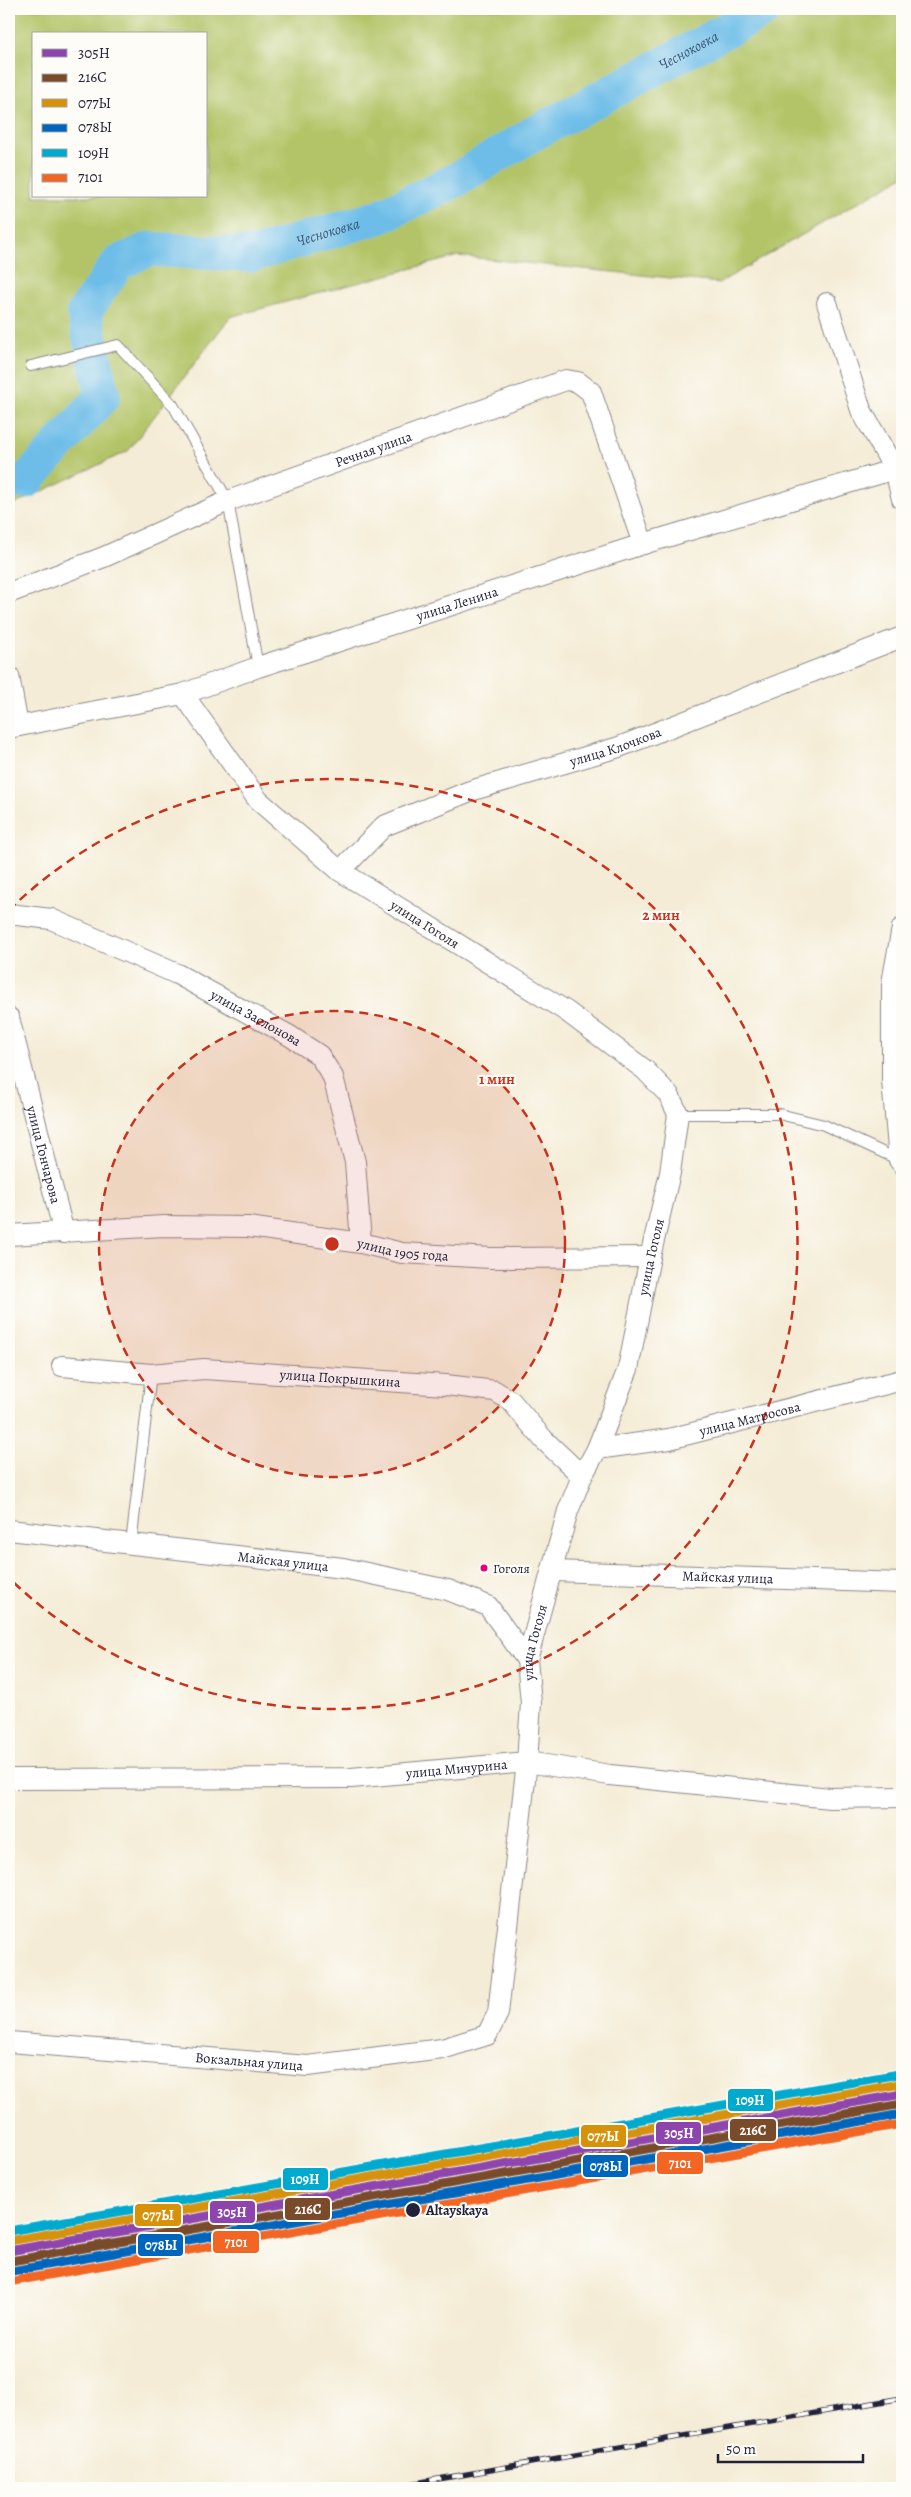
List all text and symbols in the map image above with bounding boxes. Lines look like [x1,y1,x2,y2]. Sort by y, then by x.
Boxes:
water label: Чесноковка [655,26,722,75]
legend [32,32,208,198]
text: 305Н [78,43,110,63]
text: 216С [78,67,107,87]
text: 077Ы [78,93,111,113]
text: 078Ы [78,117,112,137]
text: 109Н [78,143,109,163]
text: 7101 [78,167,103,187]
water label: Чесноковка [294,213,362,251]
street label: Речная улица [333,427,415,472]
street label: улица Ленина [413,582,501,626]
street label: улица Клочкова [567,722,665,771]
street label: улица Гоголя [386,895,463,953]
text: 2 мин [642,905,680,925]
street label: улица Заслонова [206,985,305,1051]
text: 1 мин [479,1069,515,1089]
street label: улица Гончарова [22,1103,65,1206]
street label: улица Гоголя [633,1216,669,1298]
street label: улица 1905 года [355,1233,450,1266]
centre of rings [323,1235,341,1253]
street label: улица Покрышкина [278,1365,402,1392]
street label: улица Матросова [696,1397,803,1441]
street label: Майская улица [237,1547,330,1576]
place label: Гоголя [493,1560,530,1577]
marker: Гоголя [479,1563,489,1573]
street label: Майская улица [682,1566,774,1589]
street label: улица Гоголя [518,1602,552,1683]
street label: улица Мичурина [404,1755,509,1783]
street label: Вокзальная улица [195,2048,304,2076]
line badge: 109Н [727,2088,774,2112]
text: 109Н [736,2091,765,2110]
line badge: 216С [729,2118,777,2142]
line badge: 305Н [655,2121,702,2145]
text: 216С [740,2121,767,2140]
line badge: 077Ы [580,2124,627,2148]
text: 305Н [664,2124,694,2143]
text: 077Ы [587,2127,619,2146]
line badge: 7101 [656,2151,704,2175]
line badge: 078Ы [582,2154,629,2178]
text: 7101 [668,2154,692,2173]
text: 078Ы [590,2157,623,2176]
line badge: 109Н [282,2167,329,2191]
text: 109Н [291,2170,320,2189]
line badge: 216С [284,2197,331,2221]
line badge: 305Н [209,2200,256,2224]
text: 216С [295,2200,322,2219]
marker: Altayskaya [404,2201,422,2219]
place label: Altayskaya [425,2201,489,2220]
line badge: 077Ы [134,2203,182,2227]
text: 305Н [217,2203,247,2222]
text: 077Ы [142,2206,174,2225]
line badge: 7101 [212,2230,260,2254]
line badge: 078Ы [137,2233,184,2257]
text: 7101 [224,2233,248,2252]
text: 078Ы [145,2236,178,2255]
scale bar [718,2432,864,2464]
text: 50 m [726,2439,756,2459]

